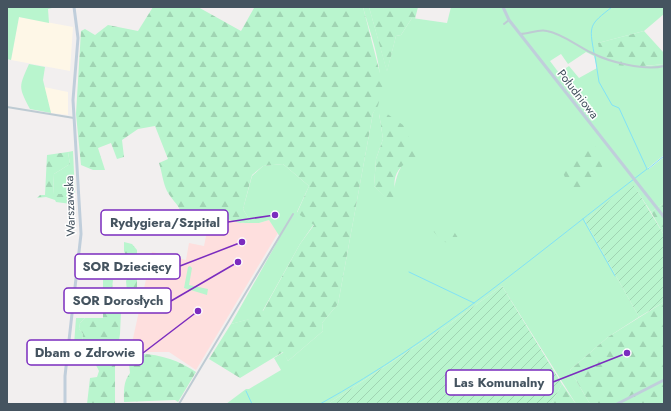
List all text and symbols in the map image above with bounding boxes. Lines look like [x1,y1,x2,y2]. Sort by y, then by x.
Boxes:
street label: Południowa [553,65,603,123]
street label: Warszawska [60,175,80,237]
callout: Rydygiera/Szpital [101,210,228,235]
text: Rydygiera/Szpital [110,213,220,232]
callout: SOR Dziecięcy [75,254,180,279]
text: SOR Dziecięcy [82,257,172,276]
callout: SOR Dorosłych [64,288,171,313]
text: SOR Dorosłych [73,291,163,310]
callout: Dbam o Zdrowie [27,340,143,365]
text: Dbam o Zdrowie [35,343,136,362]
callout: Las Komunalny [446,370,553,395]
text: Las Komunalny [454,373,544,392]

